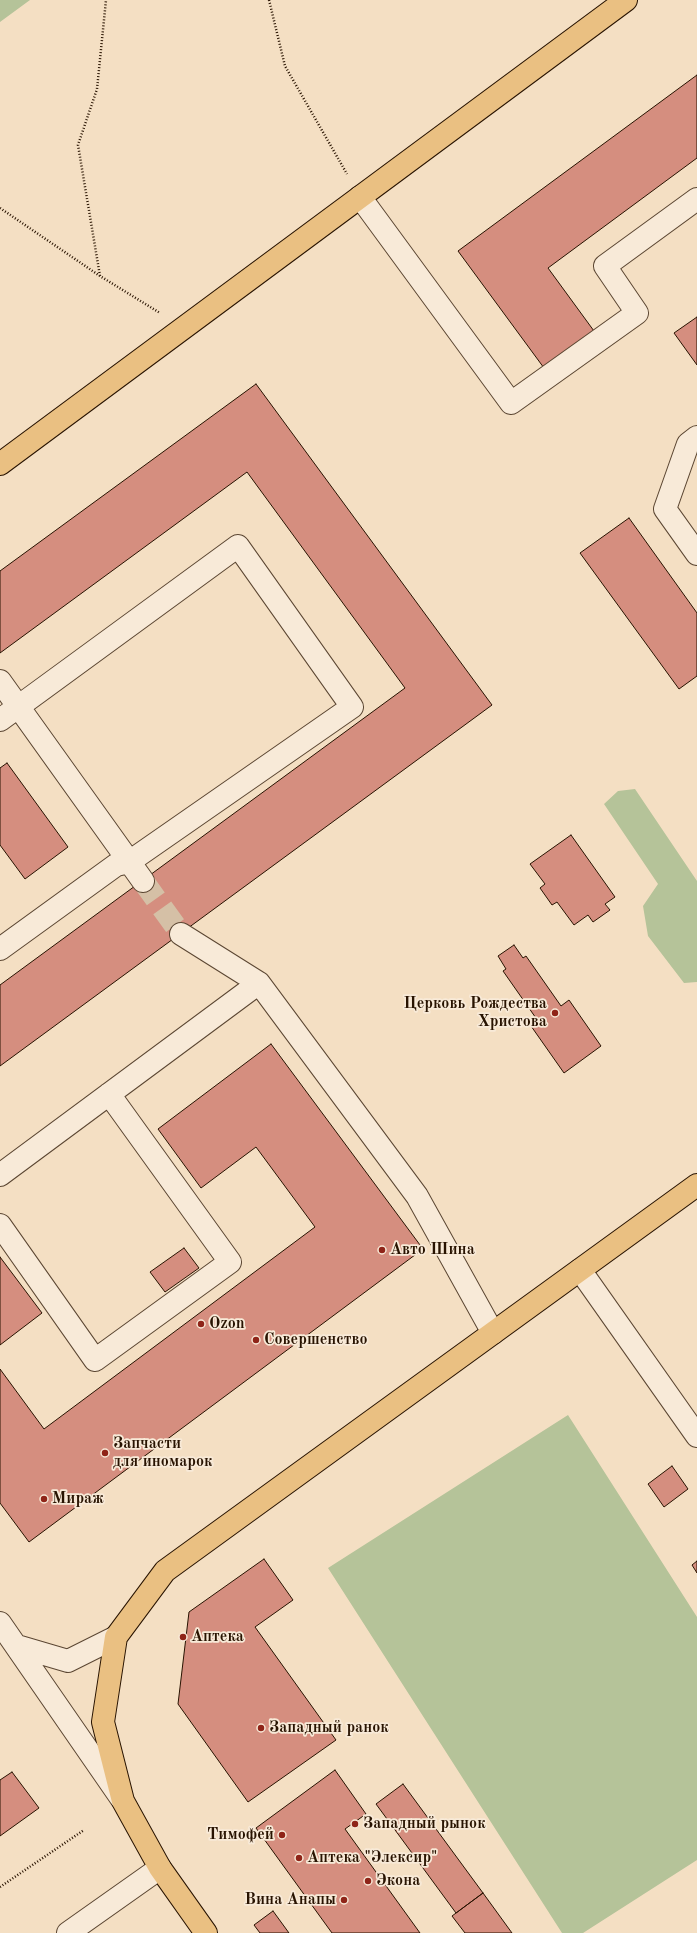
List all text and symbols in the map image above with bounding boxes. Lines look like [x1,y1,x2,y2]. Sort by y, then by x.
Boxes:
place label: Церковь Рождества Христова [403,994,547,1032]
marker: Церковь Рождества Христова [550,1008,560,1018]
place label: Авто Шина [390,1240,475,1260]
marker: Авто Шина [377,1245,387,1255]
place label: Ozon [209,1314,245,1334]
marker: Ozon [196,1319,206,1329]
place label: Совершенство [264,1330,368,1350]
marker: Совершенство [251,1335,261,1345]
place label: Запчасти для иномарок [113,1434,213,1472]
marker: Запчасти для иномарок [100,1448,110,1458]
place label: Мираж [52,1489,104,1509]
marker: Мираж [39,1494,49,1504]
place label: Аптека [191,1627,244,1647]
marker: Аптека [178,1632,188,1642]
place label: Западный ранок [269,1718,389,1738]
marker: Западный ранок [256,1723,266,1733]
place label: Западный рынок [363,1814,486,1834]
marker: Западный рынок [350,1819,360,1829]
place label: Тимофей [207,1825,274,1845]
marker: Тимофей [277,1830,287,1840]
place label: Аптека "Элексир" [307,1848,437,1868]
marker: Аптека "Элексир" [294,1853,304,1863]
place label: Экона [376,1871,420,1891]
marker: Экона [363,1876,373,1886]
place label: Вина Анапы [245,1890,336,1910]
marker: Вина Анапы [339,1895,349,1905]

